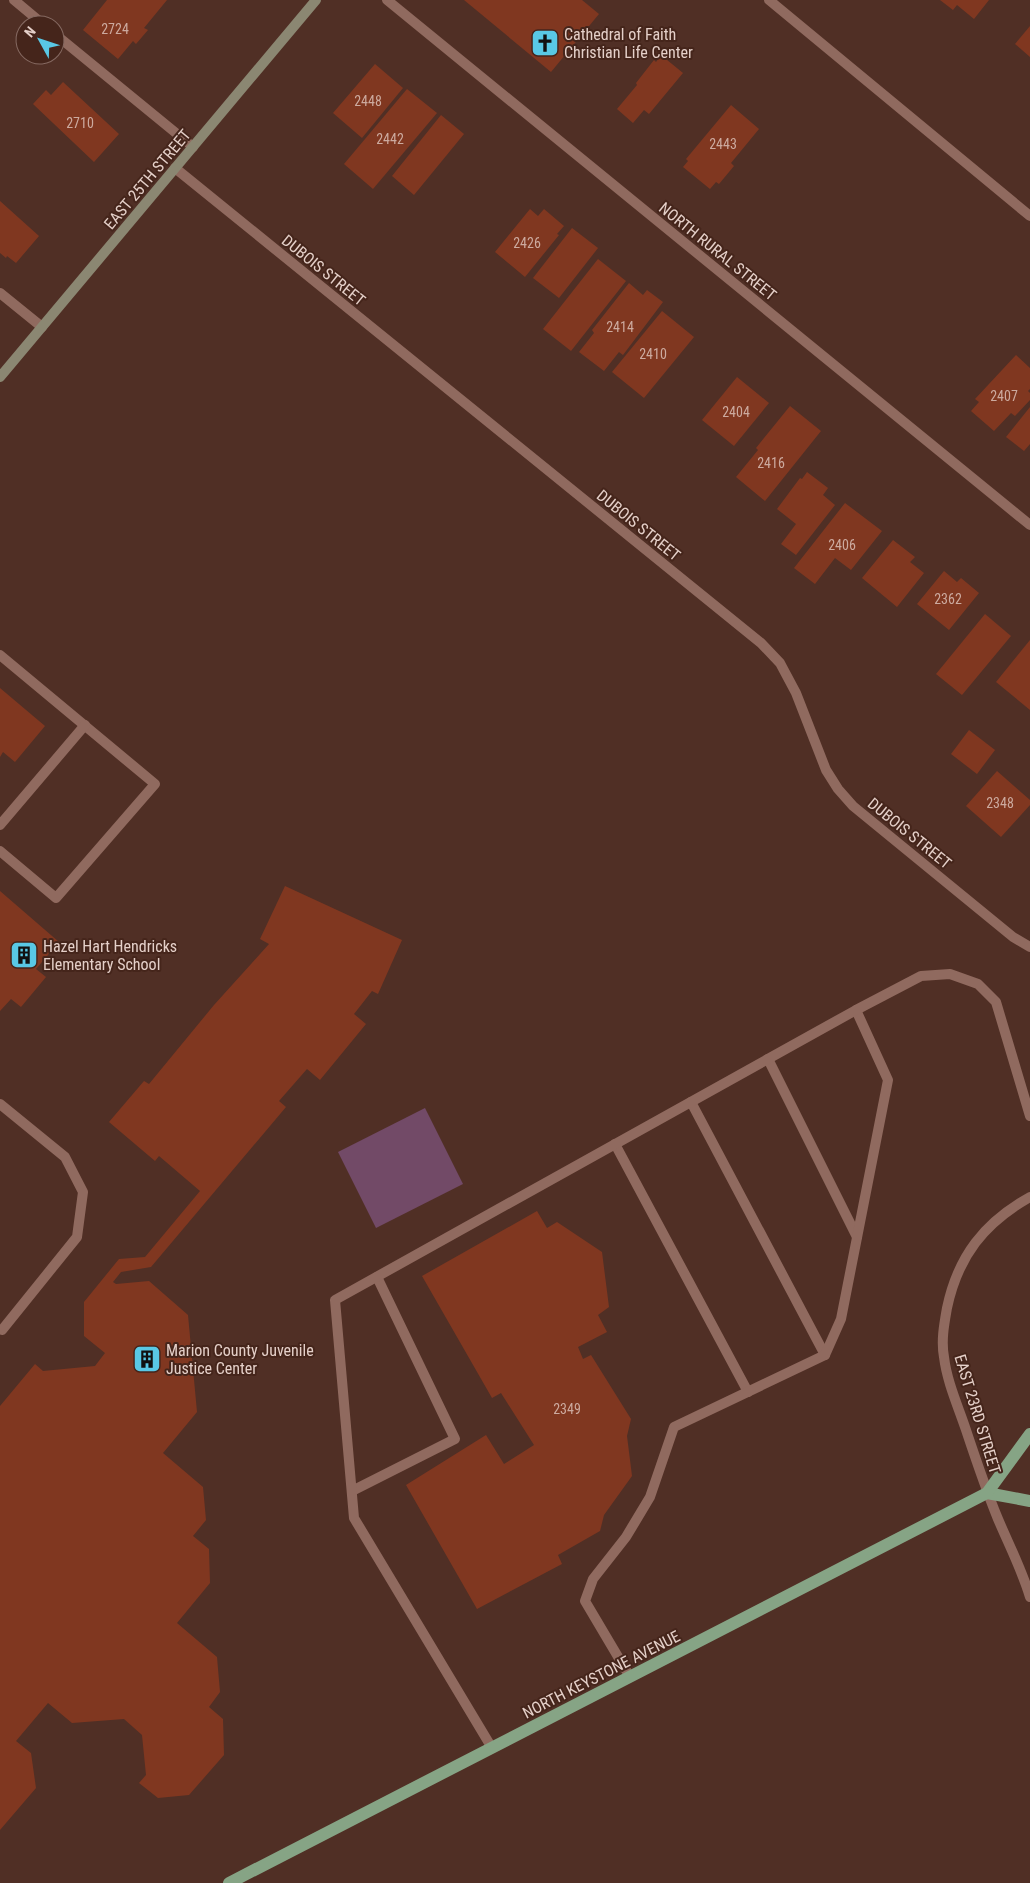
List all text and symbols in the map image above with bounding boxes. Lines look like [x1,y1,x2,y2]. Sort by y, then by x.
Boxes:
north arrow [15,15,65,65]
house number: 2724 [101,21,129,37]
text: N [21,23,39,40]
place label: Cathedral of Faith Christian Life Center [564,25,693,62]
church icon: Cathedral of Faith Christian Life Center [530,28,560,58]
house number: 2448 [354,93,382,109]
house number: 2710 [66,115,94,131]
street label: EAST 25TH STREET [100,126,195,233]
house number: 2442 [376,131,404,147]
house number: 2443 [709,136,737,152]
street label: NORTH RURAL STREET [655,198,780,304]
street label: DUBOIS STREET [278,231,369,310]
house number: 2426 [513,235,541,251]
house number: 2414 [606,319,634,335]
house number: 2410 [639,346,667,362]
house number: 2407 [990,388,1018,404]
house number: 2404 [722,404,750,420]
house number: 2416 [757,455,785,471]
street label: DUBOIS STREET [593,486,684,565]
house number: 2406 [828,537,856,553]
house number: 2362 [934,591,962,607]
street label: DUBOIS STREET [864,794,955,873]
house number: 2348 [986,795,1014,811]
place label: Hazel Hart Hendricks Elementary School [43,937,177,974]
building icon: Hazel Hart Hendricks Elementary School [9,940,39,970]
place label: Marion County Juvenile Justice Center [166,1341,314,1378]
building icon: Marion County Juvenile Justice Center [132,1344,162,1374]
street label: EAST 23RD STREET [950,1352,1005,1476]
house number: 2349 [553,1401,581,1417]
street label: NORTH KEYSTONE AVENUE [519,1626,683,1722]

